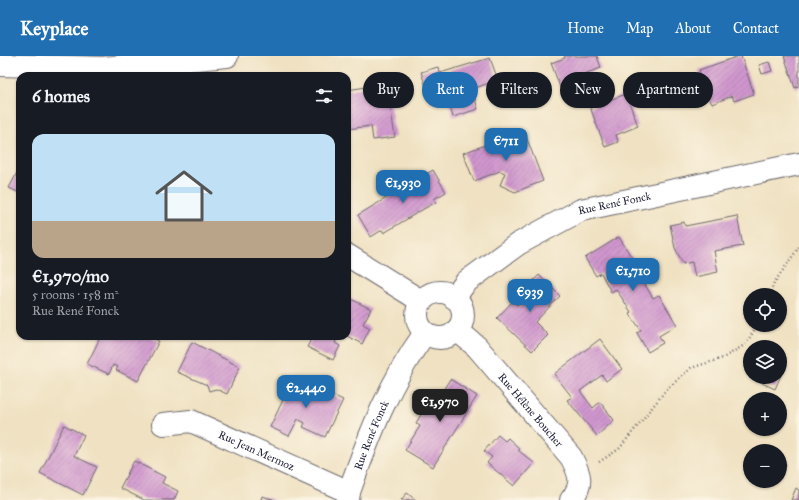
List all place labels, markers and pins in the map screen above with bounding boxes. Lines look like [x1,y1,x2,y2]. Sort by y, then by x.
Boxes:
pin: €711 [482,128,530,162]
pin: €1,930 [370,170,436,204]
pin: €1,710 [600,258,666,292]
pin: €939 [506,279,554,313]
pin: €2,440 [273,375,339,409]
pin: €1,970 [407,389,473,423]

